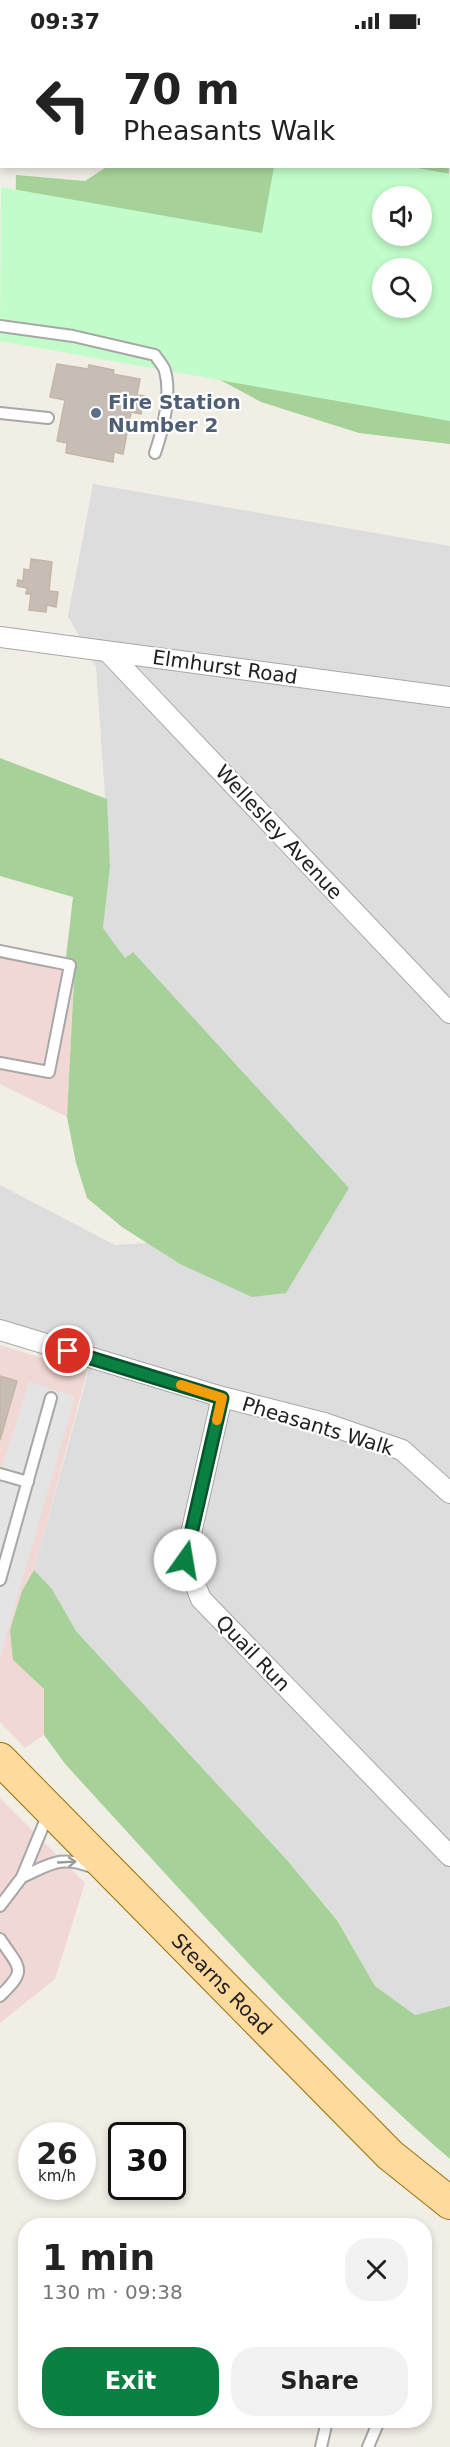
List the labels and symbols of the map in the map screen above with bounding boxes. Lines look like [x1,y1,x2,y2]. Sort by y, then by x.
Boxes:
place label: Fire Station Number 2 [108,390,241,437]
marker: Fire Station Number 2 [89,406,103,420]
street label: Elmhurst Road [151,645,299,689]
street label: Wellesley Avenue [211,760,347,904]
pin [42,1325,93,1376]
street label: Pheasants Walk [239,1392,397,1461]
position arrow [153,1528,217,1592]
street label: Quail Run [211,1610,295,1696]
one-way arrow [56,1856,76,1867]
street label: Stearns Road [167,1928,277,2040]
speed limit sign: 30 [108,2122,186,2200]

